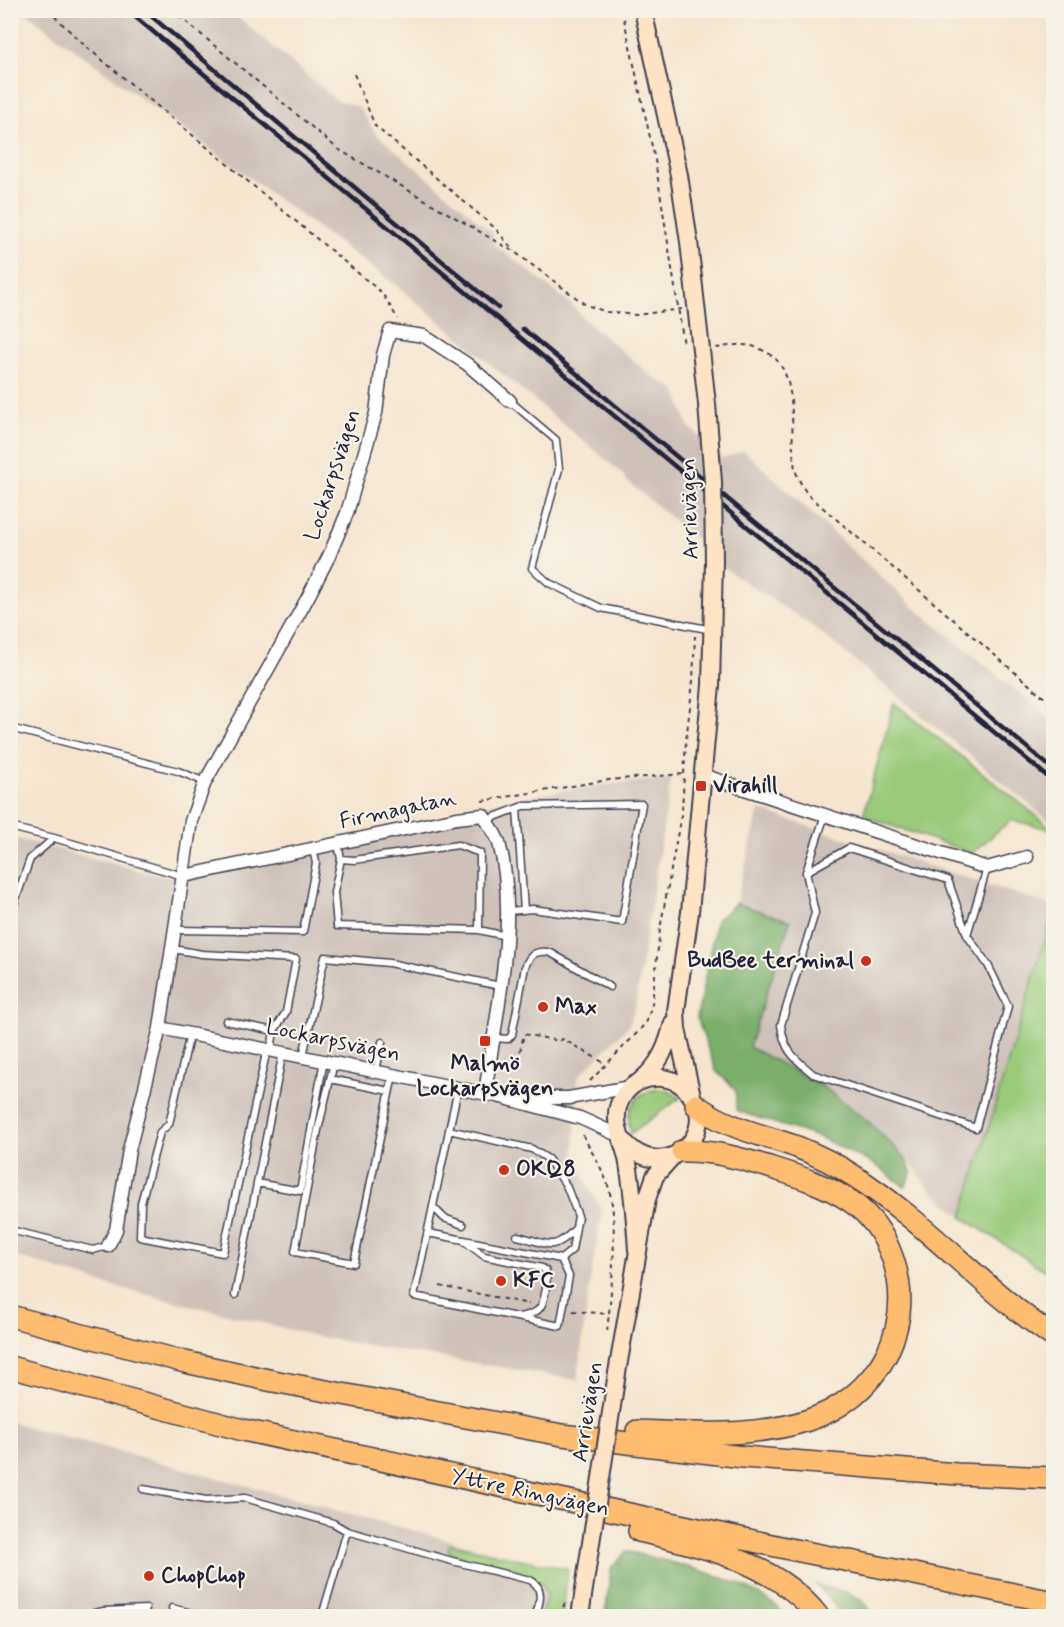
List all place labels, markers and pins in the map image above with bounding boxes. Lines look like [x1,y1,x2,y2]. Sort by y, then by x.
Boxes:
place label: Virahill [713,772,778,800]
marker: Virahill [694,779,708,793]
place label: BudBee terminal [687,947,855,975]
marker: BudBee terminal [859,954,873,968]
place label: Max [555,993,597,1021]
marker: Max [536,1000,550,1014]
marker: Malmö Lockarpsvägen [478,1034,492,1048]
place label: Malmö Lockarpsvägen [417,1050,553,1104]
place label: OKQ8 [516,1156,576,1184]
marker: OKQ8 [497,1163,511,1177]
place label: KFC [513,1267,555,1295]
marker: KFC [494,1274,508,1288]
place label: ChopChop [161,1562,246,1590]
marker: ChopChop [142,1569,156,1583]

